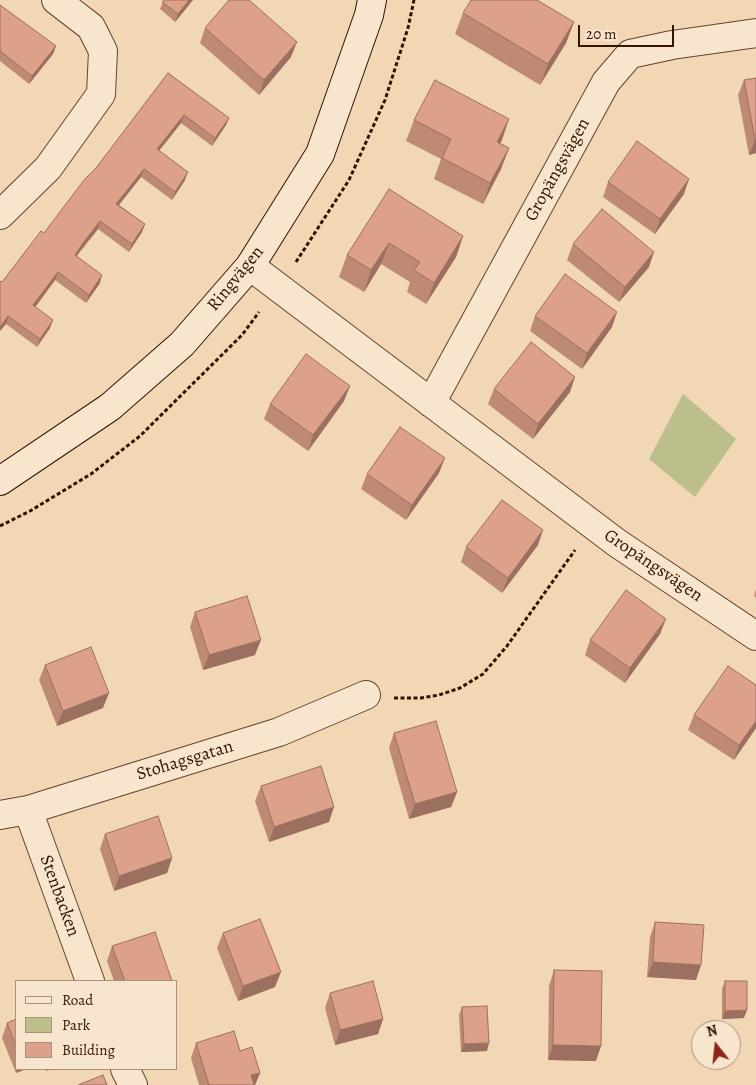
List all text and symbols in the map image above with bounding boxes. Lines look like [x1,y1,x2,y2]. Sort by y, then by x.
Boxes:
scale bar [581,15,677,47]
text: 20 m [586,24,617,44]
street label: Gropängsvägen [521,115,595,225]
street label: Ringvägen [203,242,269,316]
street label: Gropängsvägen [600,525,706,607]
street label: Stohagsgatan [134,736,236,786]
street label: Stenbacken [34,852,84,940]
legend [15,980,178,1070]
text: Road [62,990,93,1010]
text: Park [62,1015,90,1035]
north arrow [691,1020,741,1070]
text: N [704,1021,720,1042]
text: Building [62,1040,115,1060]

